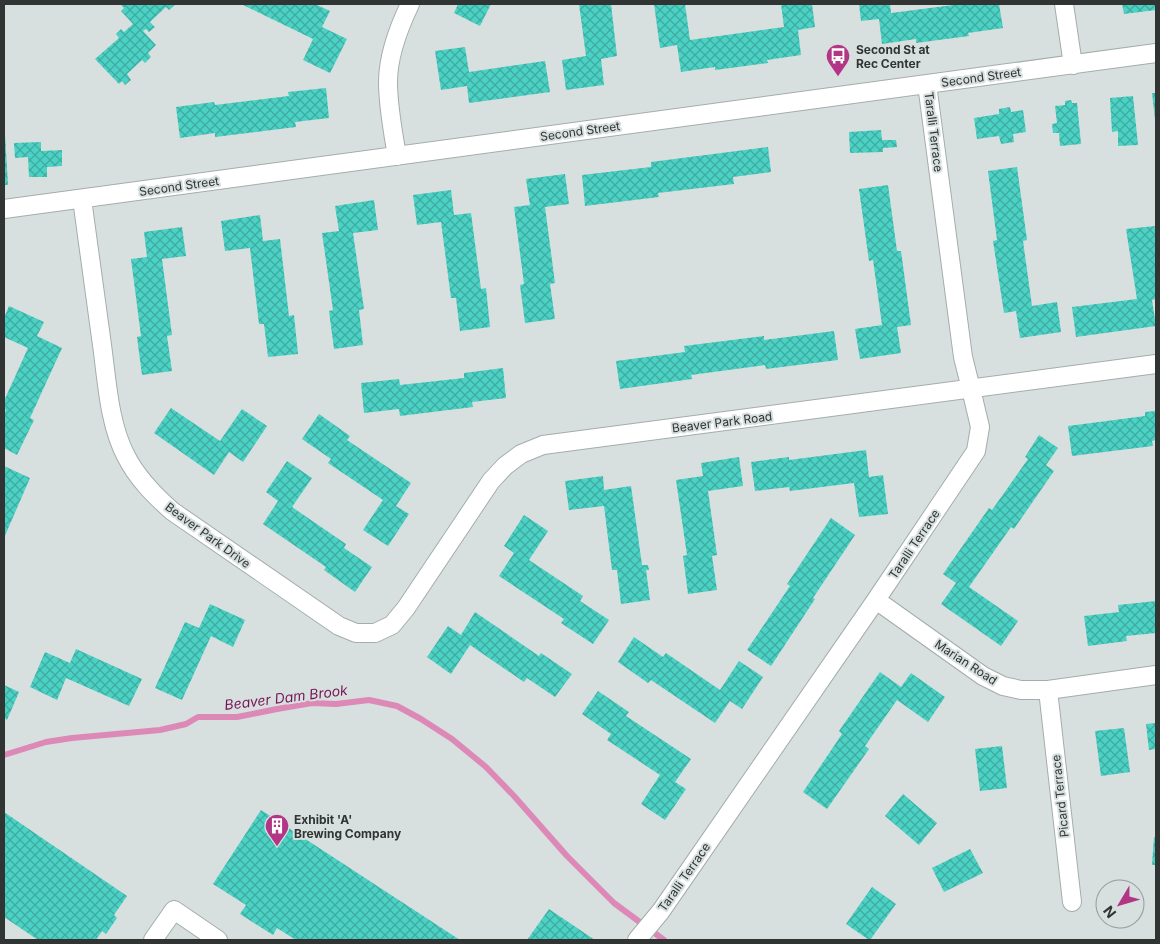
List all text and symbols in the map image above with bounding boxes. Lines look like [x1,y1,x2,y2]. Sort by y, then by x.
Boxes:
place label: Second St at Rec Center [856,42,930,71]
bus stop icon: Second St at Rec Center [825,43,851,77]
street label: Second Street [940,64,1022,90]
street label: Taralli Terrace [922,91,946,173]
street label: Second Street [539,118,621,144]
street label: Second Street [138,173,220,199]
street label: Beaver Park Road [671,408,773,436]
street label: Beaver Park Drive [162,499,254,571]
street label: Taralli Terrace [885,506,943,582]
street label: Marian Road [932,636,1000,688]
water label: Beaver Dam Brook [223,681,349,713]
street label: Picard Terrace [1048,754,1072,838]
place label: Exhibit 'A' Brewing Company [294,812,402,841]
building icon: Exhibit 'A' Brewing Company [264,813,290,847]
street label: Taralli Terrace [655,840,713,914]
north arrow [1095,879,1145,929]
text: N [1099,903,1119,922]

